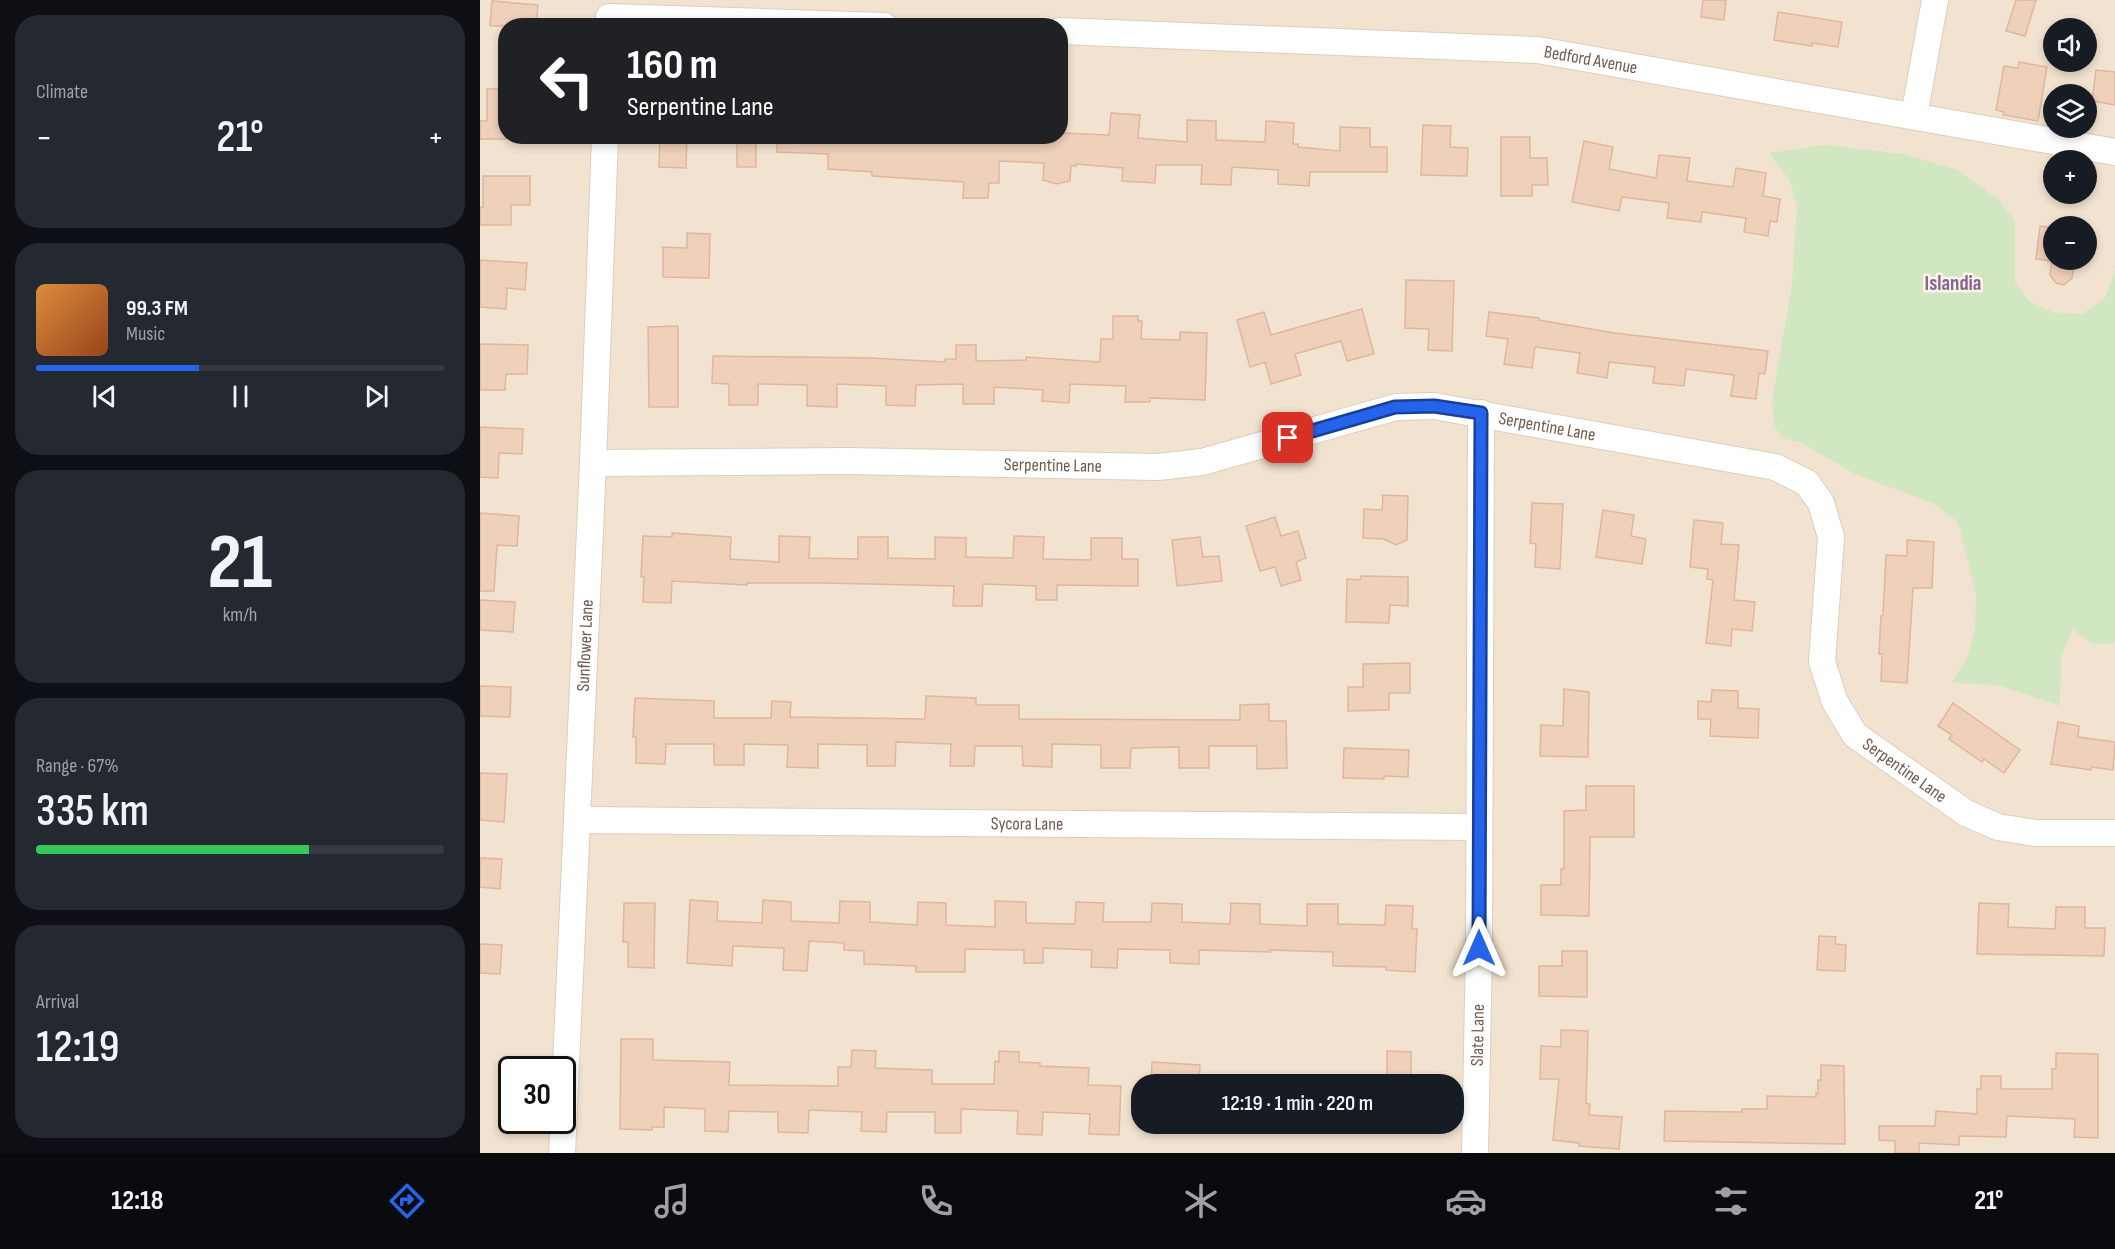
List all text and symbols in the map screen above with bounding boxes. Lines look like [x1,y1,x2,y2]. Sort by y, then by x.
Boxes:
map controls [2043,18,2097,270]
button: sound [2043,18,2097,72]
text: 160 m [627,40,718,91]
street label: Bedford Avenue [1542,41,1639,78]
icon: left [528,42,606,120]
text: Climate [36,80,88,104]
button: layers [2043,84,2097,138]
text: Serpentine Lane [627,91,774,123]
text: 21° [216,110,264,165]
text: − [36,118,52,158]
text: + [428,118,444,158]
button: + [2043,150,2097,204]
button: − [2043,216,2097,270]
district label: Islandia [1925,271,1981,296]
text: 99.3 FM [126,295,188,322]
text: Music [126,322,165,346]
icon: previous [88,380,121,413]
icon: pause [224,380,257,413]
icon: next [360,380,393,413]
street label: Serpentine Lane [1497,407,1597,445]
pin [1262,412,1313,463]
icon: arrive [1271,421,1304,454]
street label: Serpentine Lane [1004,454,1102,476]
text: 21 [208,517,272,610]
street label: Sunflower Lane [572,599,597,692]
text: km/h [223,603,257,627]
street label: Serpentine Lane [1859,733,1951,807]
text: Range · 67% [36,754,119,778]
text: 335 km [36,784,149,839]
street label: Sycora Lane [991,813,1063,834]
position arrow [1447,916,1511,980]
text: Arrival [36,990,79,1014]
street label: Slate Lane [1466,1004,1488,1066]
text: 12:19 [36,1020,120,1075]
speed limit sign: 30 [498,1056,576,1134]
text: 12:19 · 1 min · 220 m [1222,1090,1373,1117]
icon: directions [386,1180,428,1222]
icon: music [651,1180,693,1222]
icon: phone [915,1180,957,1222]
icon: climate [1180,1180,1222,1222]
icon: car [1445,1180,1487,1222]
icon: filters [1710,1180,1752,1222]
text: 12:18 [111,1185,163,1217]
text: 21° [1974,1185,2004,1217]

